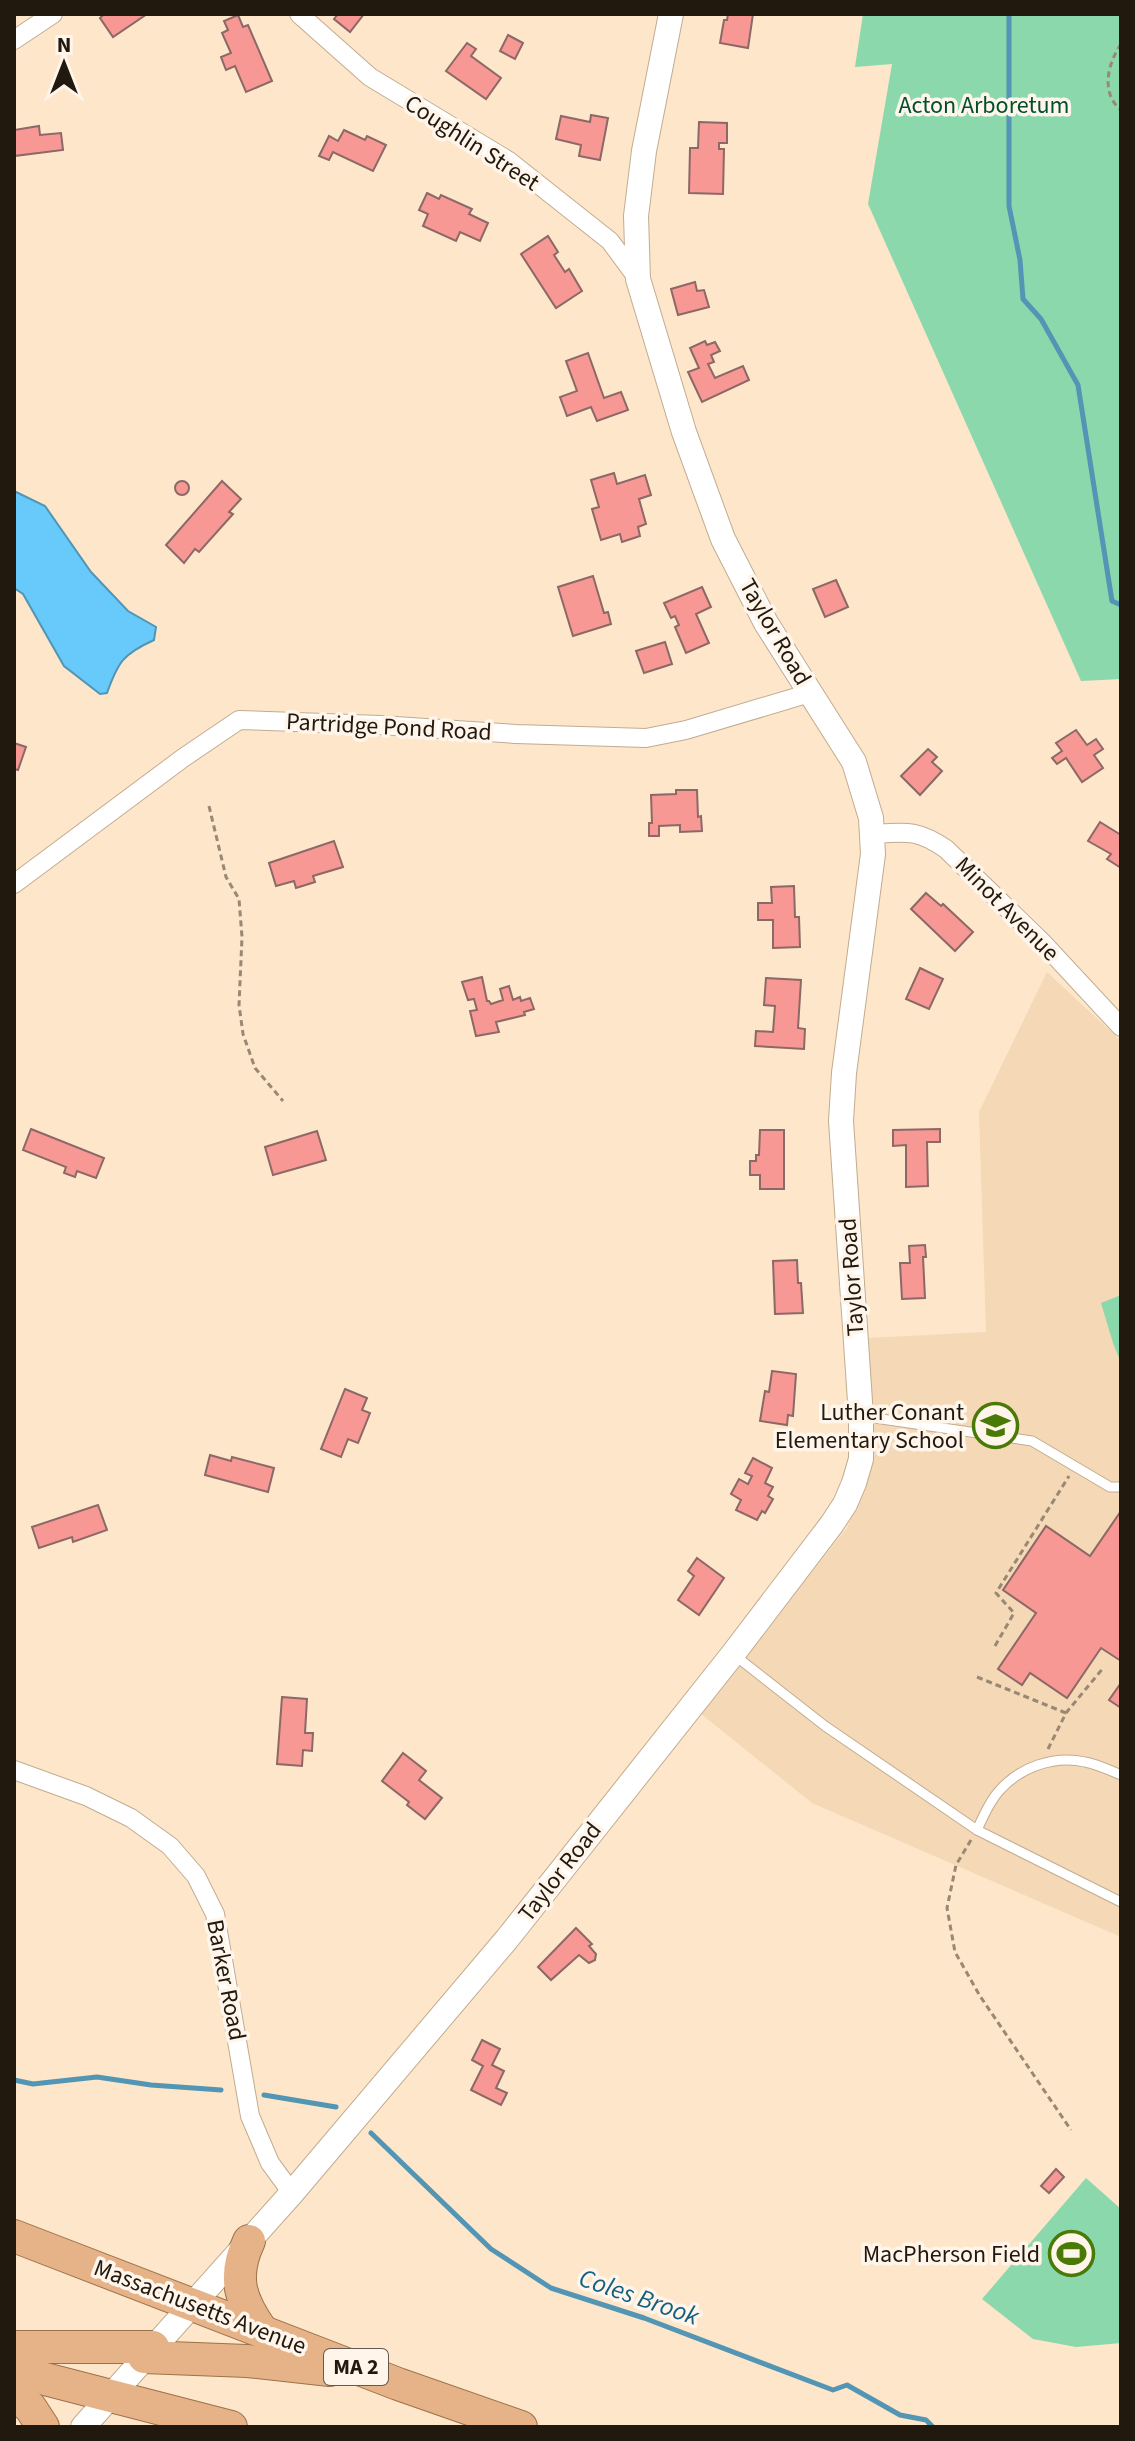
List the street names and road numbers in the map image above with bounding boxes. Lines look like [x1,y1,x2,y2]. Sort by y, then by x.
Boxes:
street label: Coughlin Street [397,86,547,200]
street label: Taylor Road [730,572,820,692]
street label: Partridge Pond Road [285,704,493,750]
street label: Minot Avenue [947,849,1067,969]
street label: Taylor Road [830,1217,874,1337]
street label: Taylor Road [510,1815,610,1929]
street label: Barker Road [197,1917,255,2043]
street label: Massachusetts Avenue [89,2250,311,2364]
road number: MA 2 [324,2349,388,2385]

